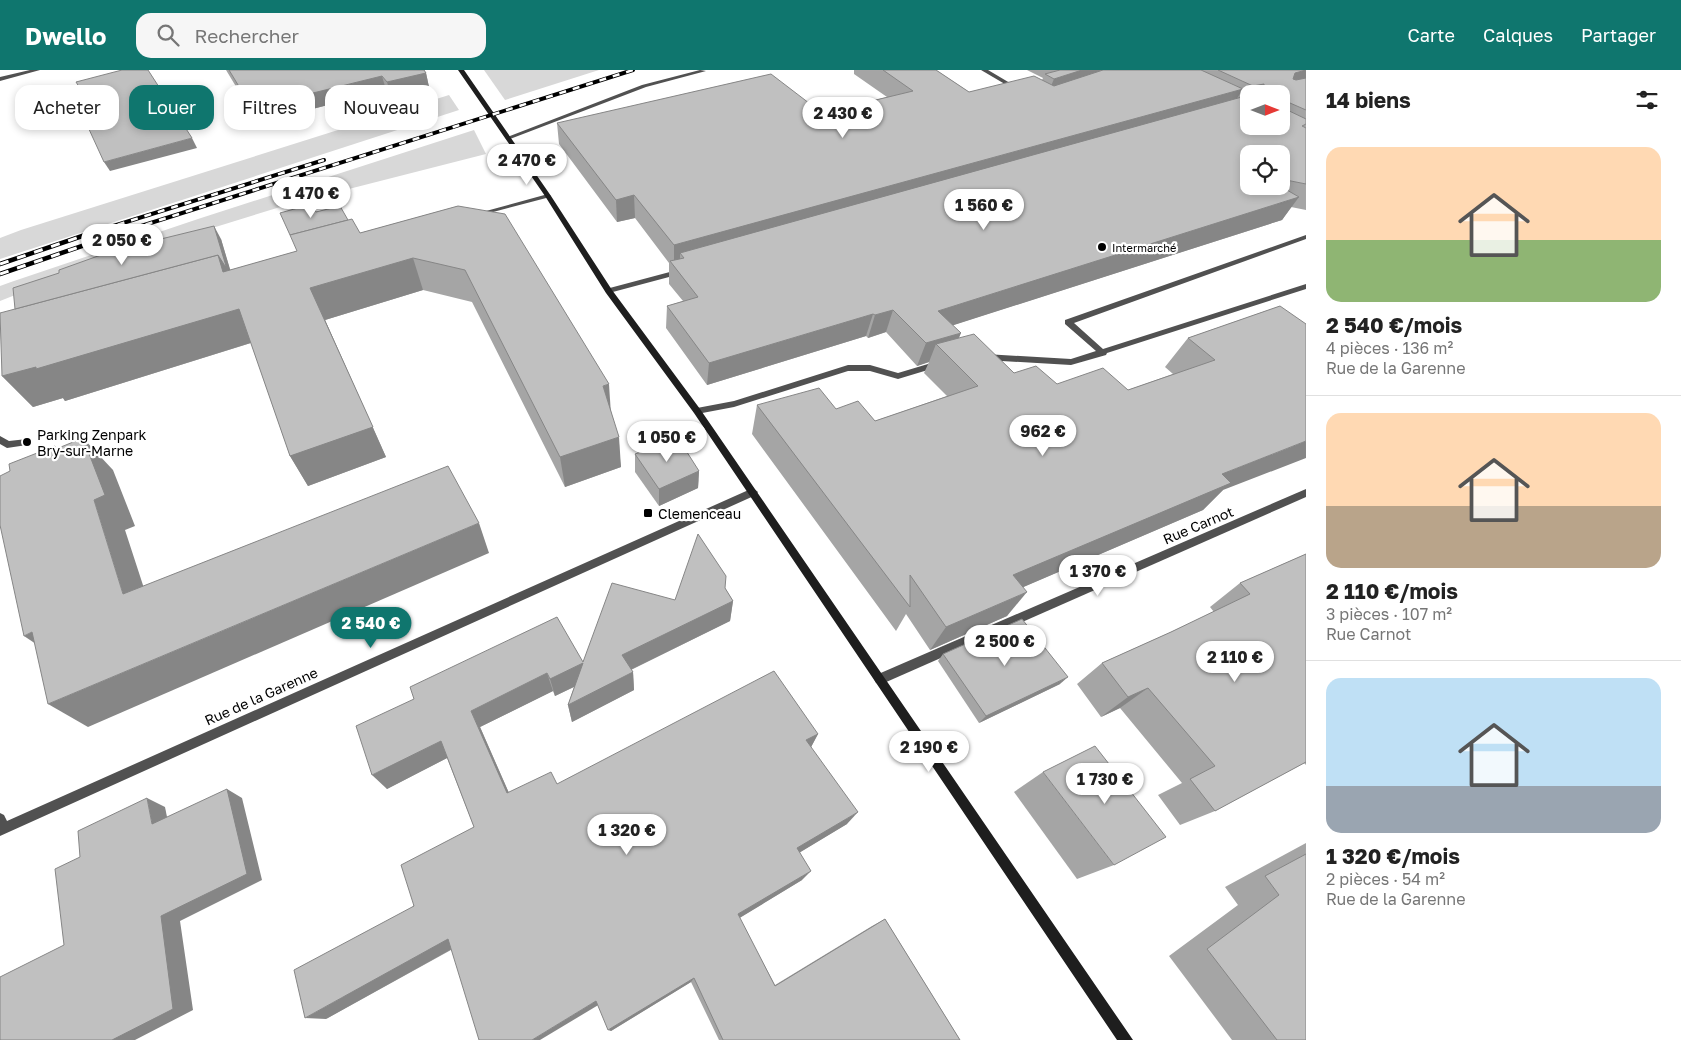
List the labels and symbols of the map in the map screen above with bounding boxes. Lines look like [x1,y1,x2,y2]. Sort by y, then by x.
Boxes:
north arrow [1240,85,1290,135]
pin: 2 430 € [797,97,889,139]
pin: 2 470 € [481,144,573,186]
pin: 1 470 € [265,176,357,219]
pin: 1 560 € [938,189,1030,231]
pin: 2 050 € [76,224,168,266]
marker: Intermarché [1096,241,1108,253]
place label: Intermarché [1112,241,1176,254]
pin: 962 € [1008,414,1078,457]
pin: 1 050 € [621,420,713,463]
place label: Parking Zenpark Bry-sur-Marne [37,426,147,459]
marker: Parking Zenpark Bry-sur-Marne [21,436,33,448]
street label: Rue Carnot [1160,503,1236,547]
place label: Clemenceau [658,505,741,522]
marker: Clemenceau [642,507,654,519]
pin: 1 370 € [1052,554,1144,597]
pin: 2 540 € [325,606,417,649]
pin: 2 500 € [959,624,1051,667]
pin: 2 110 € [1189,640,1281,683]
street label: Rue de la Garenne [202,663,320,729]
pin: 2 190 € [883,730,975,773]
pin: 1 730 € [1059,762,1151,805]
pin: 1 320 € [581,814,673,856]

